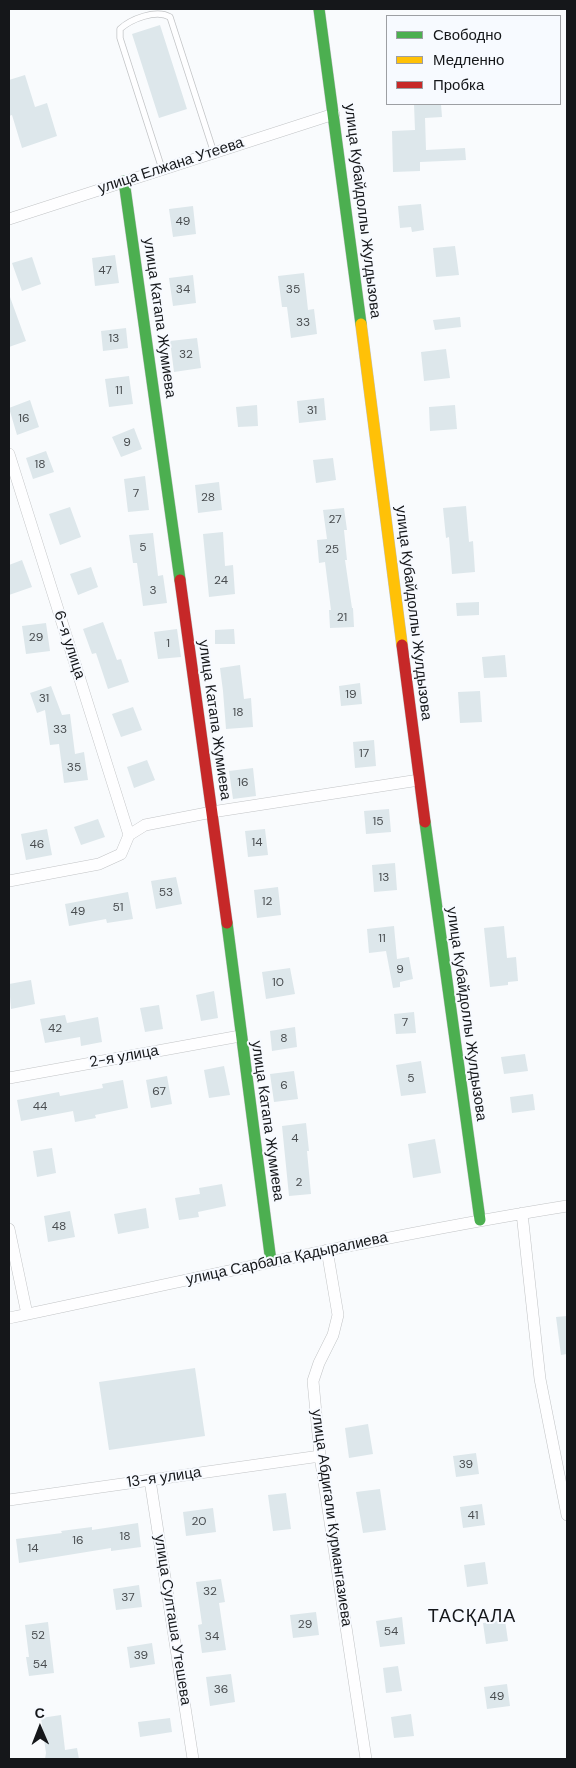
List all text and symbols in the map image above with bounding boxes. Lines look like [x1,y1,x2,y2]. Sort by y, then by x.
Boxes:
legend [386,15,561,105]
text: Свободно [433,25,502,45]
text: Медленно [433,50,504,70]
text: Пробка [433,75,484,95]
street label: улица Кубайдоллы Жулдызова [340,103,384,319]
street label: улица Елжана Утеева [96,134,246,198]
house number: 49 [176,215,190,229]
street label: улица Катапа Жумиева [139,237,179,399]
house number: 47 [98,264,112,278]
house number: 34 [176,283,190,297]
house number: 35 [286,283,300,297]
house number: 33 [296,316,310,330]
house number: 13 [109,332,119,346]
house number: 32 [179,348,193,362]
house number: 11 [115,384,123,398]
house number: 31 [307,404,317,418]
house number: 16 [18,412,30,426]
house number: 9 [123,436,131,450]
house number: 18 [34,458,46,472]
house number: 7 [133,487,139,501]
house number: 28 [201,491,215,505]
street label: улица Кубайдоллы Жулдызова [391,505,435,721]
house number: 27 [328,513,342,527]
house number: 5 [139,541,147,555]
house number: 25 [325,543,339,557]
house number: 24 [214,574,228,588]
house number: 3 [149,584,157,598]
street label: 6-я улица [49,609,89,681]
house number: 21 [337,611,347,625]
house number: 29 [29,631,43,645]
house number: 1 [166,637,170,651]
street label: улица Катапа Жумиева [194,639,234,801]
house number: 19 [345,688,357,702]
house number: 31 [39,692,49,706]
house number: 18 [232,706,244,720]
house number: 33 [53,723,67,737]
house number: 17 [359,747,369,761]
house number: 35 [67,761,81,775]
house number: 16 [237,776,249,790]
house number: 15 [372,815,384,829]
house number: 14 [251,836,263,850]
house number: 46 [30,838,44,852]
house number: 13 [379,871,389,885]
house number: 53 [159,886,173,900]
house number: 12 [262,895,272,909]
house number: 51 [112,901,124,915]
house number: 49 [71,905,85,919]
street label: улица Кубайдоллы Жулдызова [442,906,490,1122]
house number: 11 [378,932,386,946]
house number: 9 [396,963,404,977]
house number: 10 [272,976,284,990]
house number: 7 [402,1016,408,1030]
house number: 42 [48,1022,62,1036]
house number: 8 [280,1032,288,1046]
street label: улица Катапа Жумиева [247,1040,287,1202]
street label: 2-я улица [88,1042,160,1072]
house number: 5 [407,1072,415,1086]
house number: 6 [280,1079,288,1093]
house number: 67 [152,1085,166,1099]
house number: 44 [33,1100,47,1114]
house number: 4 [291,1132,299,1146]
house number: 2 [296,1176,302,1190]
house number: 48 [52,1220,66,1234]
street label: улица Сарбала Қадыралиева [185,1229,389,1289]
street label: улица Абдигали Курмангазиева [307,1408,355,1628]
house number: 39 [459,1458,473,1472]
street label: 13-я улица [126,1464,202,1492]
house number: 41 [467,1509,479,1523]
house number: 20 [192,1515,206,1529]
house number: 18 [119,1530,131,1544]
street label: улица Султаша Утешева [150,1533,194,1707]
house number: 16 [72,1534,84,1548]
house number: 14 [27,1542,39,1556]
house number: 32 [203,1585,217,1599]
house number: 37 [121,1591,135,1605]
district label: ТАСҚАЛА [427,1606,517,1628]
house number: 29 [298,1618,312,1632]
house number: 54 [384,1625,398,1639]
house number: 52 [31,1629,45,1643]
house number: 34 [205,1630,219,1644]
house number: 39 [134,1649,148,1663]
house number: 54 [33,1658,47,1672]
house number: 36 [214,1683,228,1697]
house number: 49 [490,1690,504,1704]
north arrow [15,1703,65,1753]
text: С [35,1704,45,1722]

